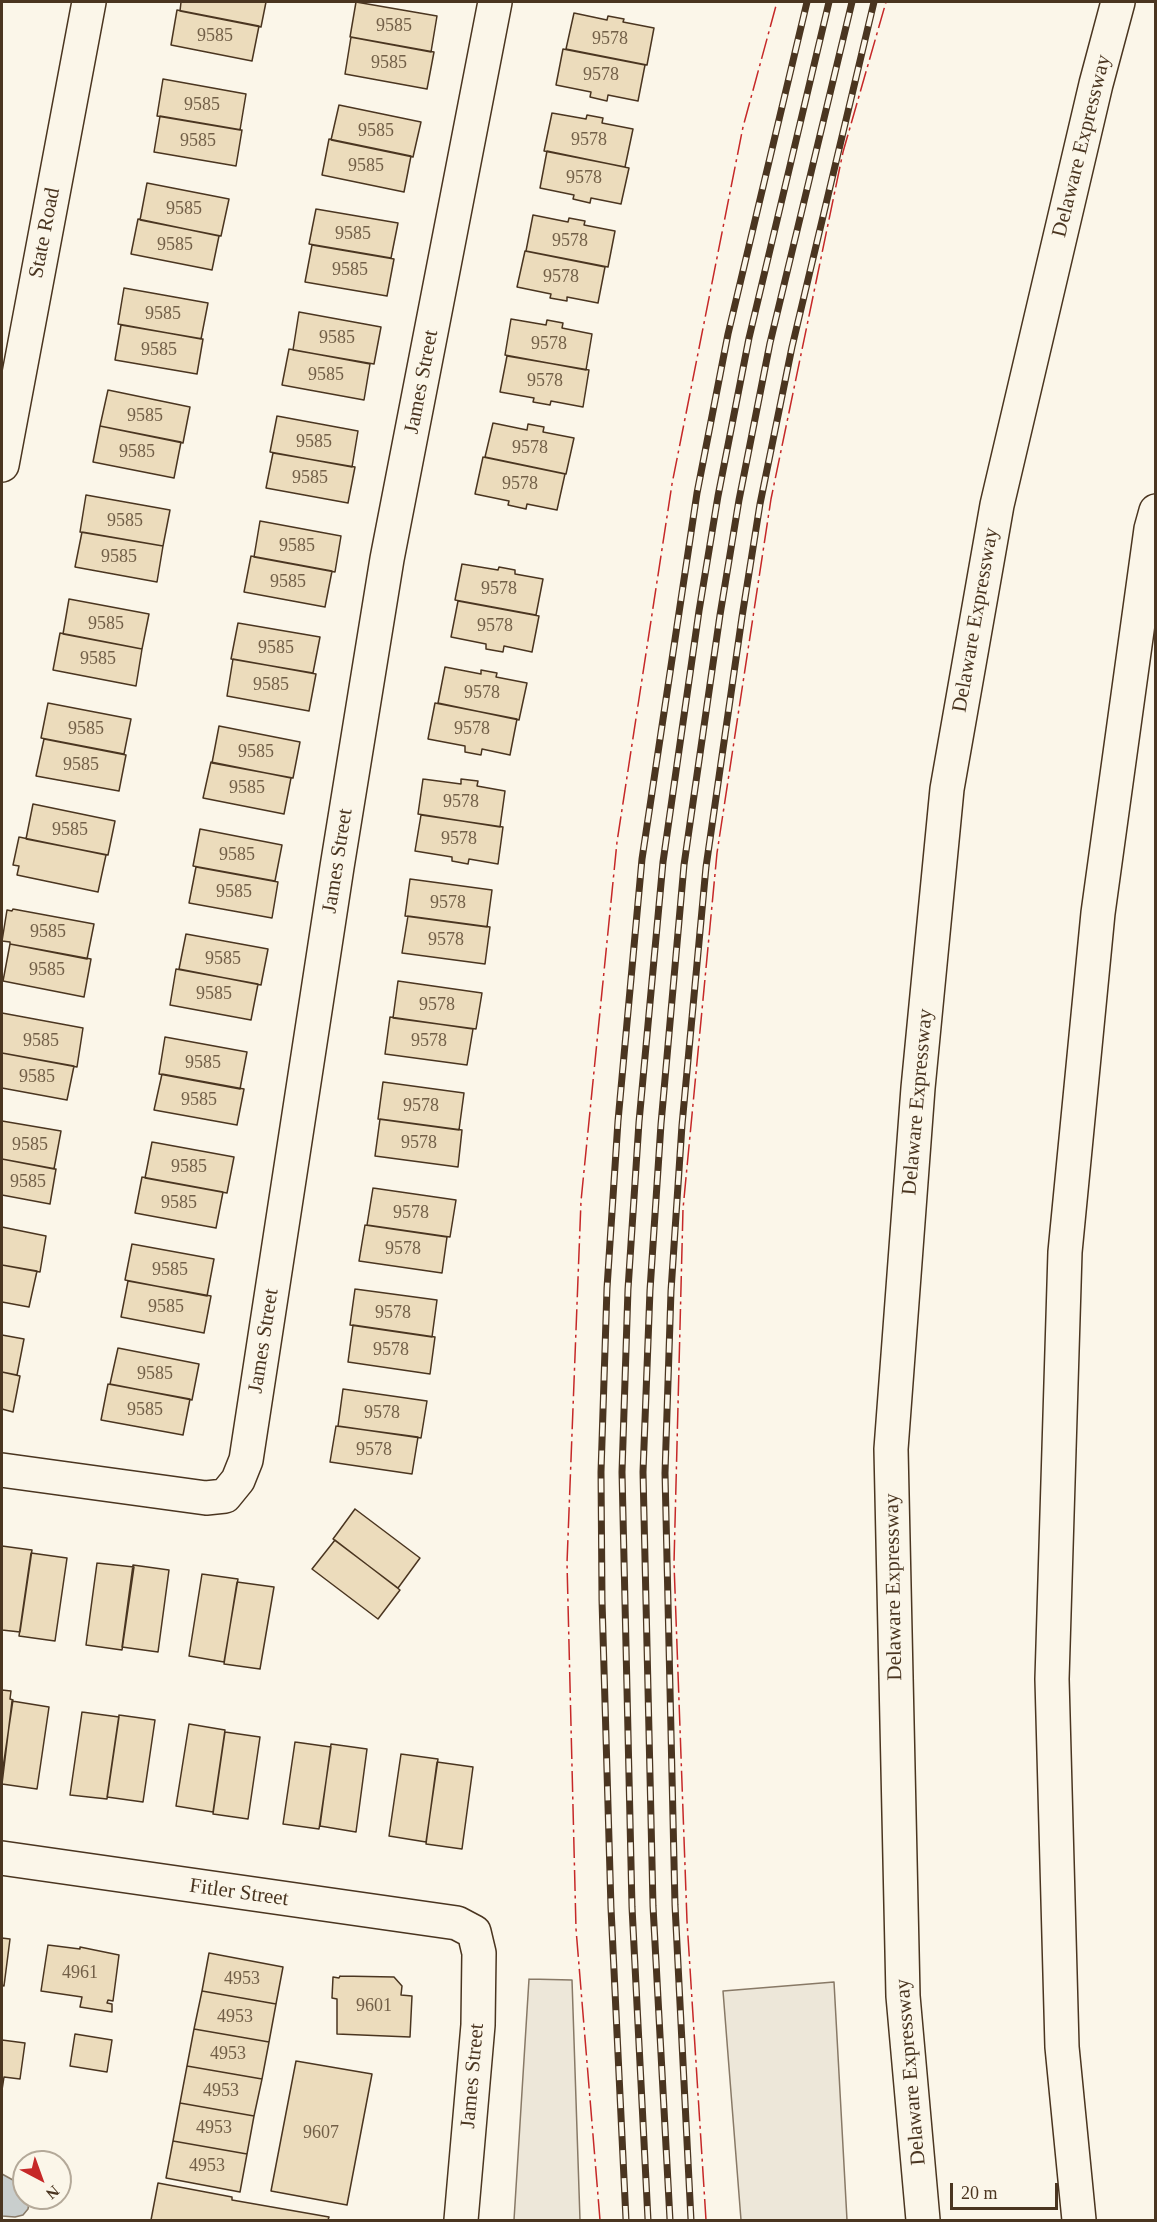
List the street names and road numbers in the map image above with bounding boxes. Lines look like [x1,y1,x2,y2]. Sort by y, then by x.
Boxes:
street label: Delaware Expressway [1047,52,1117,240]
street label: State Road [24,186,66,280]
street label: James Street [400,328,444,436]
street label: Delaware Expressway [947,526,1005,714]
street label: James Street [317,807,359,915]
street label: Delaware Expressway [897,1008,939,1196]
street label: James Street [243,1287,285,1395]
street label: Delaware Expressway [880,1493,908,1681]
street label: Fitler Street [188,1874,290,1912]
street label: Delaware Expressway [890,1978,932,2166]
street label: James Street [456,2022,490,2130]

